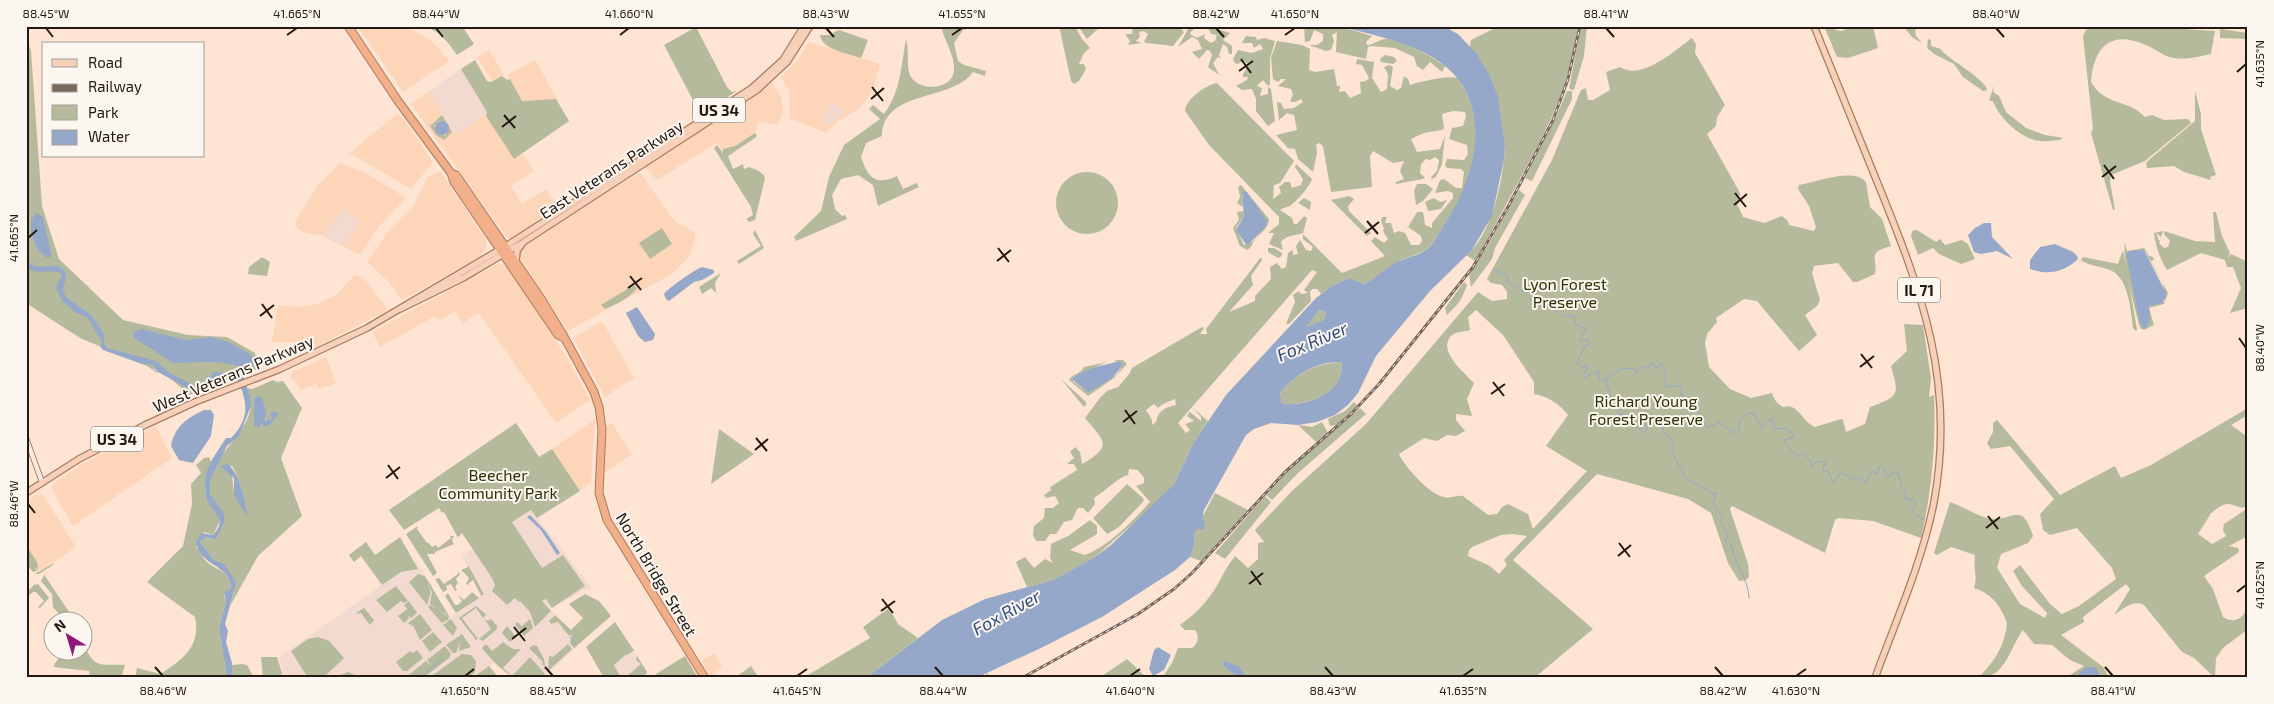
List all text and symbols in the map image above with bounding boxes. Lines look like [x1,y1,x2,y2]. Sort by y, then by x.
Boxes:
text: 88.45°W [23,6,69,20]
text: 41.665°N [273,6,321,20]
text: 88.44°W [412,6,460,20]
text: 41.660°N [605,6,653,20]
text: 88.43°W [803,6,850,20]
text: 41.655°N [938,6,986,20]
text: 88.42°W [1192,6,1240,20]
text: 41.650°N [1271,6,1319,20]
text: 88.41°W [1583,6,1629,20]
text: 88.40°W [1972,6,2020,20]
text: 41.635°N [2252,40,2266,88]
legend [42,42,205,158]
text: Road [88,53,123,71]
text: Railway [88,77,142,95]
road number: US 34 [693,98,745,122]
text: Park [88,103,119,121]
street label: East Veterans Parkway [536,115,687,222]
text: Water [88,127,130,145]
text: 41.665°N [6,214,20,262]
park label: Lyon Forest Preserve [1523,274,1607,311]
road number: IL 71 [1898,278,1940,302]
water label: Fox River [1273,316,1351,366]
text: 88.40°W [2252,324,2266,372]
street label: West Veterans Parkway [150,330,317,415]
park label: Richard Young Forest Preserve [1589,391,1703,428]
road number: US 34 [91,426,143,452]
park label: Beecher Community Park [438,465,558,502]
text: 88.46°W [6,480,20,528]
street label: North Bridge Street [613,509,701,639]
text: 41.625°N [2252,561,2266,609]
water label: Fox River [968,584,1045,640]
north arrow [42,612,92,662]
text: N [50,616,69,635]
text: 88.46°W [139,683,187,697]
text: 41.650°N [441,683,489,697]
text: 88.45°W [530,683,576,697]
text: 41.645°N [773,683,821,697]
text: 88.44°W [919,683,967,697]
text: 41.640°N [1105,683,1155,697]
text: 88.43°W [1310,683,1357,697]
text: 41.635°N [1439,683,1487,697]
text: 88.42°W [1699,683,1747,697]
text: 41.630°N [1772,683,1820,697]
text: 88.41°W [2090,683,2136,697]

